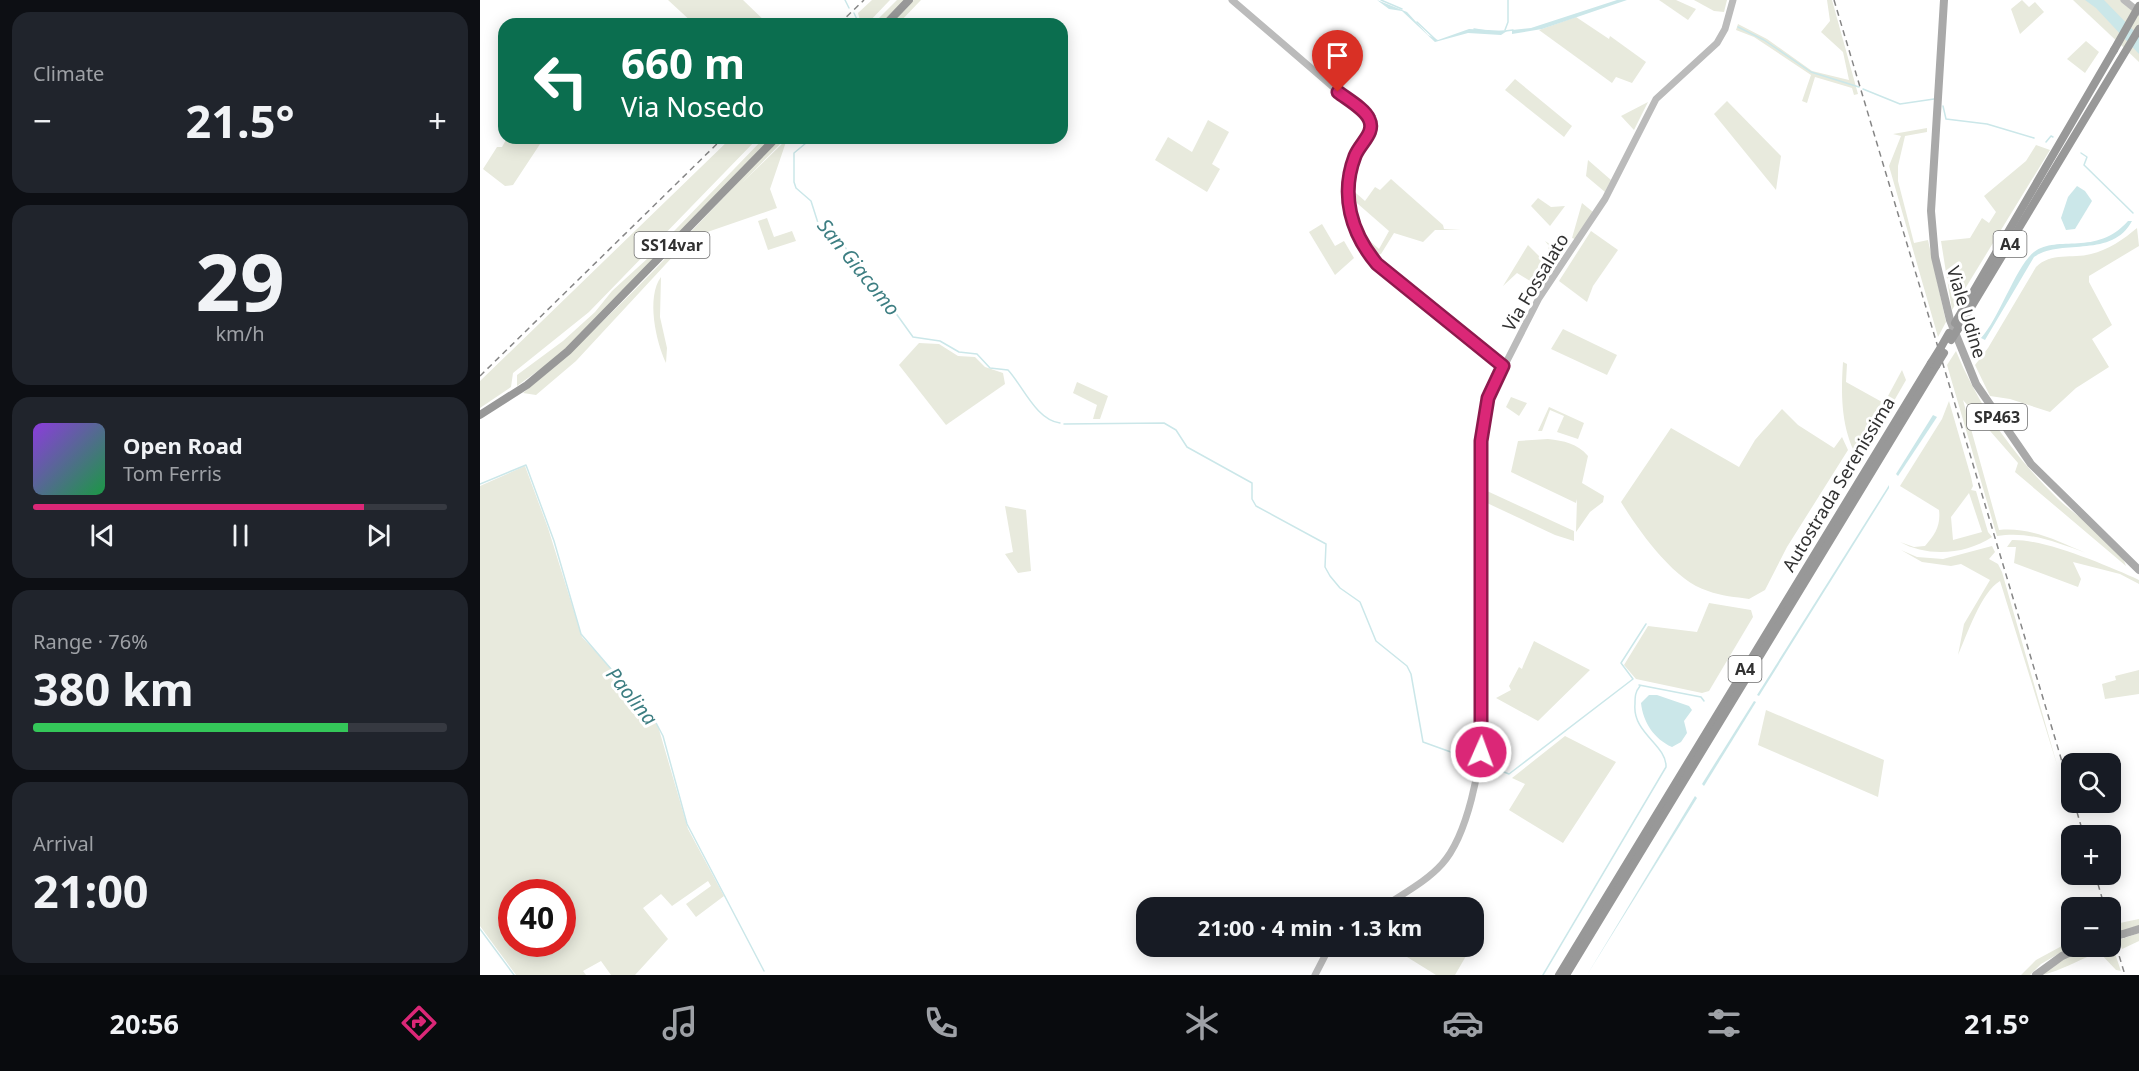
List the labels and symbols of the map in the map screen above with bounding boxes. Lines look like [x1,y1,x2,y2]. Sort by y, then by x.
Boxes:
pin [1312,30,1363,92]
water label: San Giacomo [812,213,906,321]
street label: Via Fossalato [1496,229,1574,335]
road number: A4 [1994,231,2026,257]
road number: SS14var [634,232,710,258]
street label: Viale Udine [1942,263,1992,361]
street label: Autostrada Serenissima [1776,392,1900,576]
road number: SP463 [1967,404,2027,430]
road number: A4 [1728,656,1762,682]
water label: Paolina [600,661,664,731]
position arrow [1449,720,1513,784]
speed limit sign: 40 [498,879,576,957]

